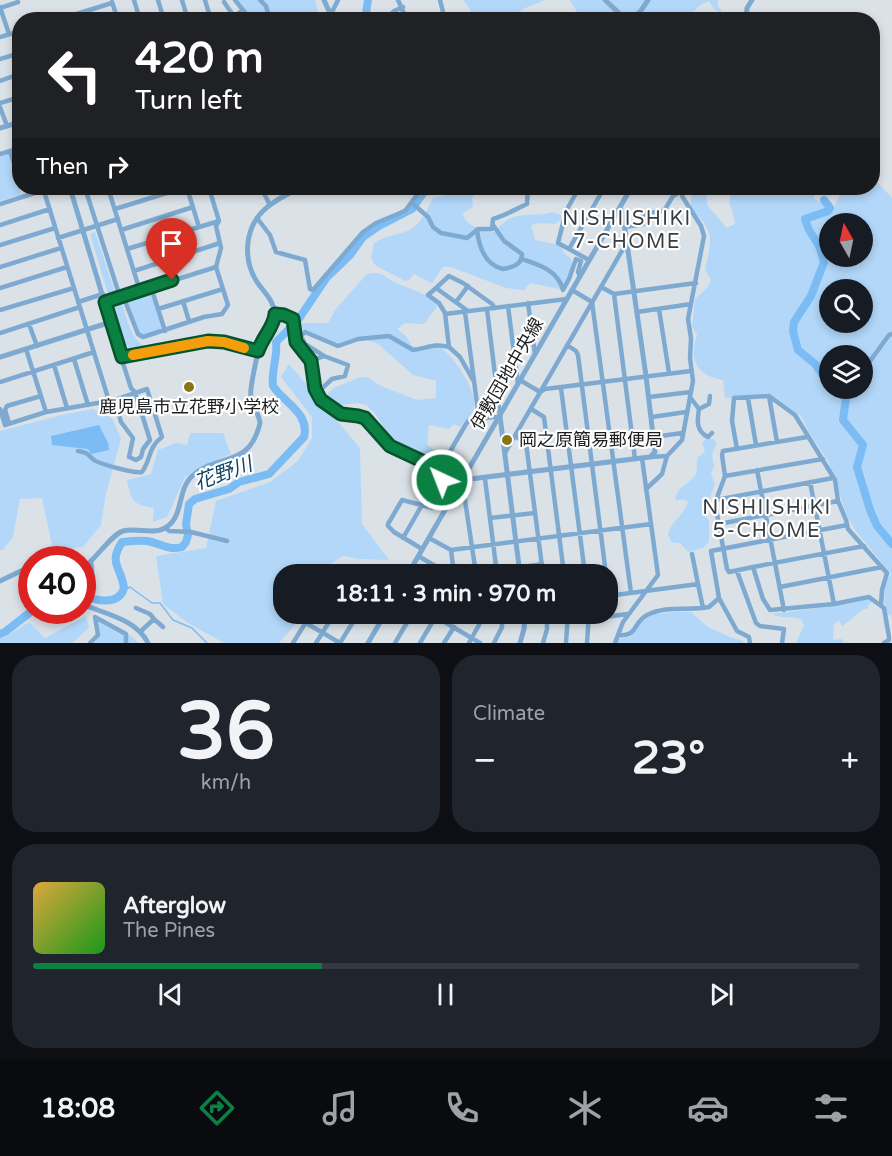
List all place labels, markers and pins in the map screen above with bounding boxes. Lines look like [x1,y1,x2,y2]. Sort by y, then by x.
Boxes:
pin [146,218,197,280]
marker: 鹿児島市立花野小学校 [182,380,196,394]
place label: 鹿児島市立花野小学校 [99,396,279,418]
place label: 岡之原簡易郵便局 [519,429,663,451]
marker: 岡之原簡易郵便局 [500,433,514,447]

